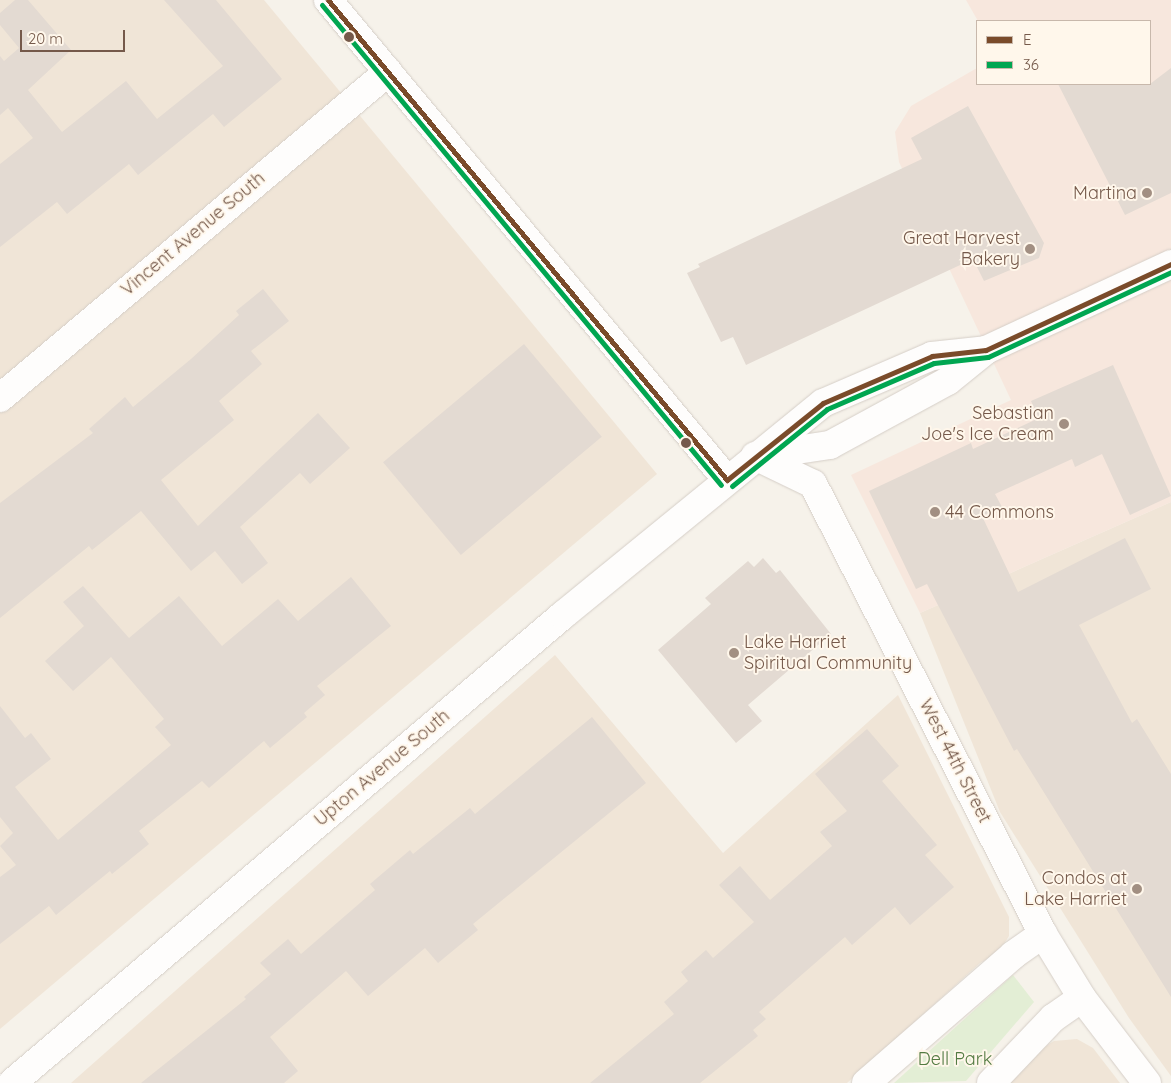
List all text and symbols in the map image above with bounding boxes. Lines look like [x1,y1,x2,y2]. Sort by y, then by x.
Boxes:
scale bar [22,20,128,52]
legend [976,20,1151,85]
text: 20 m [28,29,63,48]
text: E [1023,30,1032,49]
unlabelled marker [344,32,354,42]
text: 36 [1023,55,1039,74]
street label: Vincent Avenue South [117,167,269,301]
place label: Martina [1073,182,1137,204]
marker: Martina [1141,187,1153,199]
place label: Great Harvest Bakery [903,228,1020,270]
marker: Great Harvest Bakery [1024,243,1036,255]
place label: Sebastian Joe's Ice Cream [921,403,1054,446]
marker: Sebastian Joe's Ice Cream [1058,418,1070,430]
unlabelled marker [681,438,691,448]
place label: 44 Commons [945,501,1054,523]
marker: 44 Commons [929,506,941,518]
place label: Lake Harriet Spiritual Community [744,632,912,674]
marker: Lake Harriet Spiritual Community [728,647,740,659]
street label: West 44th Street [914,695,996,827]
street label: Upton Avenue South [310,705,454,831]
place label: Condos at Lake Harriet [1024,868,1127,911]
marker: Condos at Lake Harriet [1131,883,1143,895]
park label: Dell Park [918,1048,992,1070]

